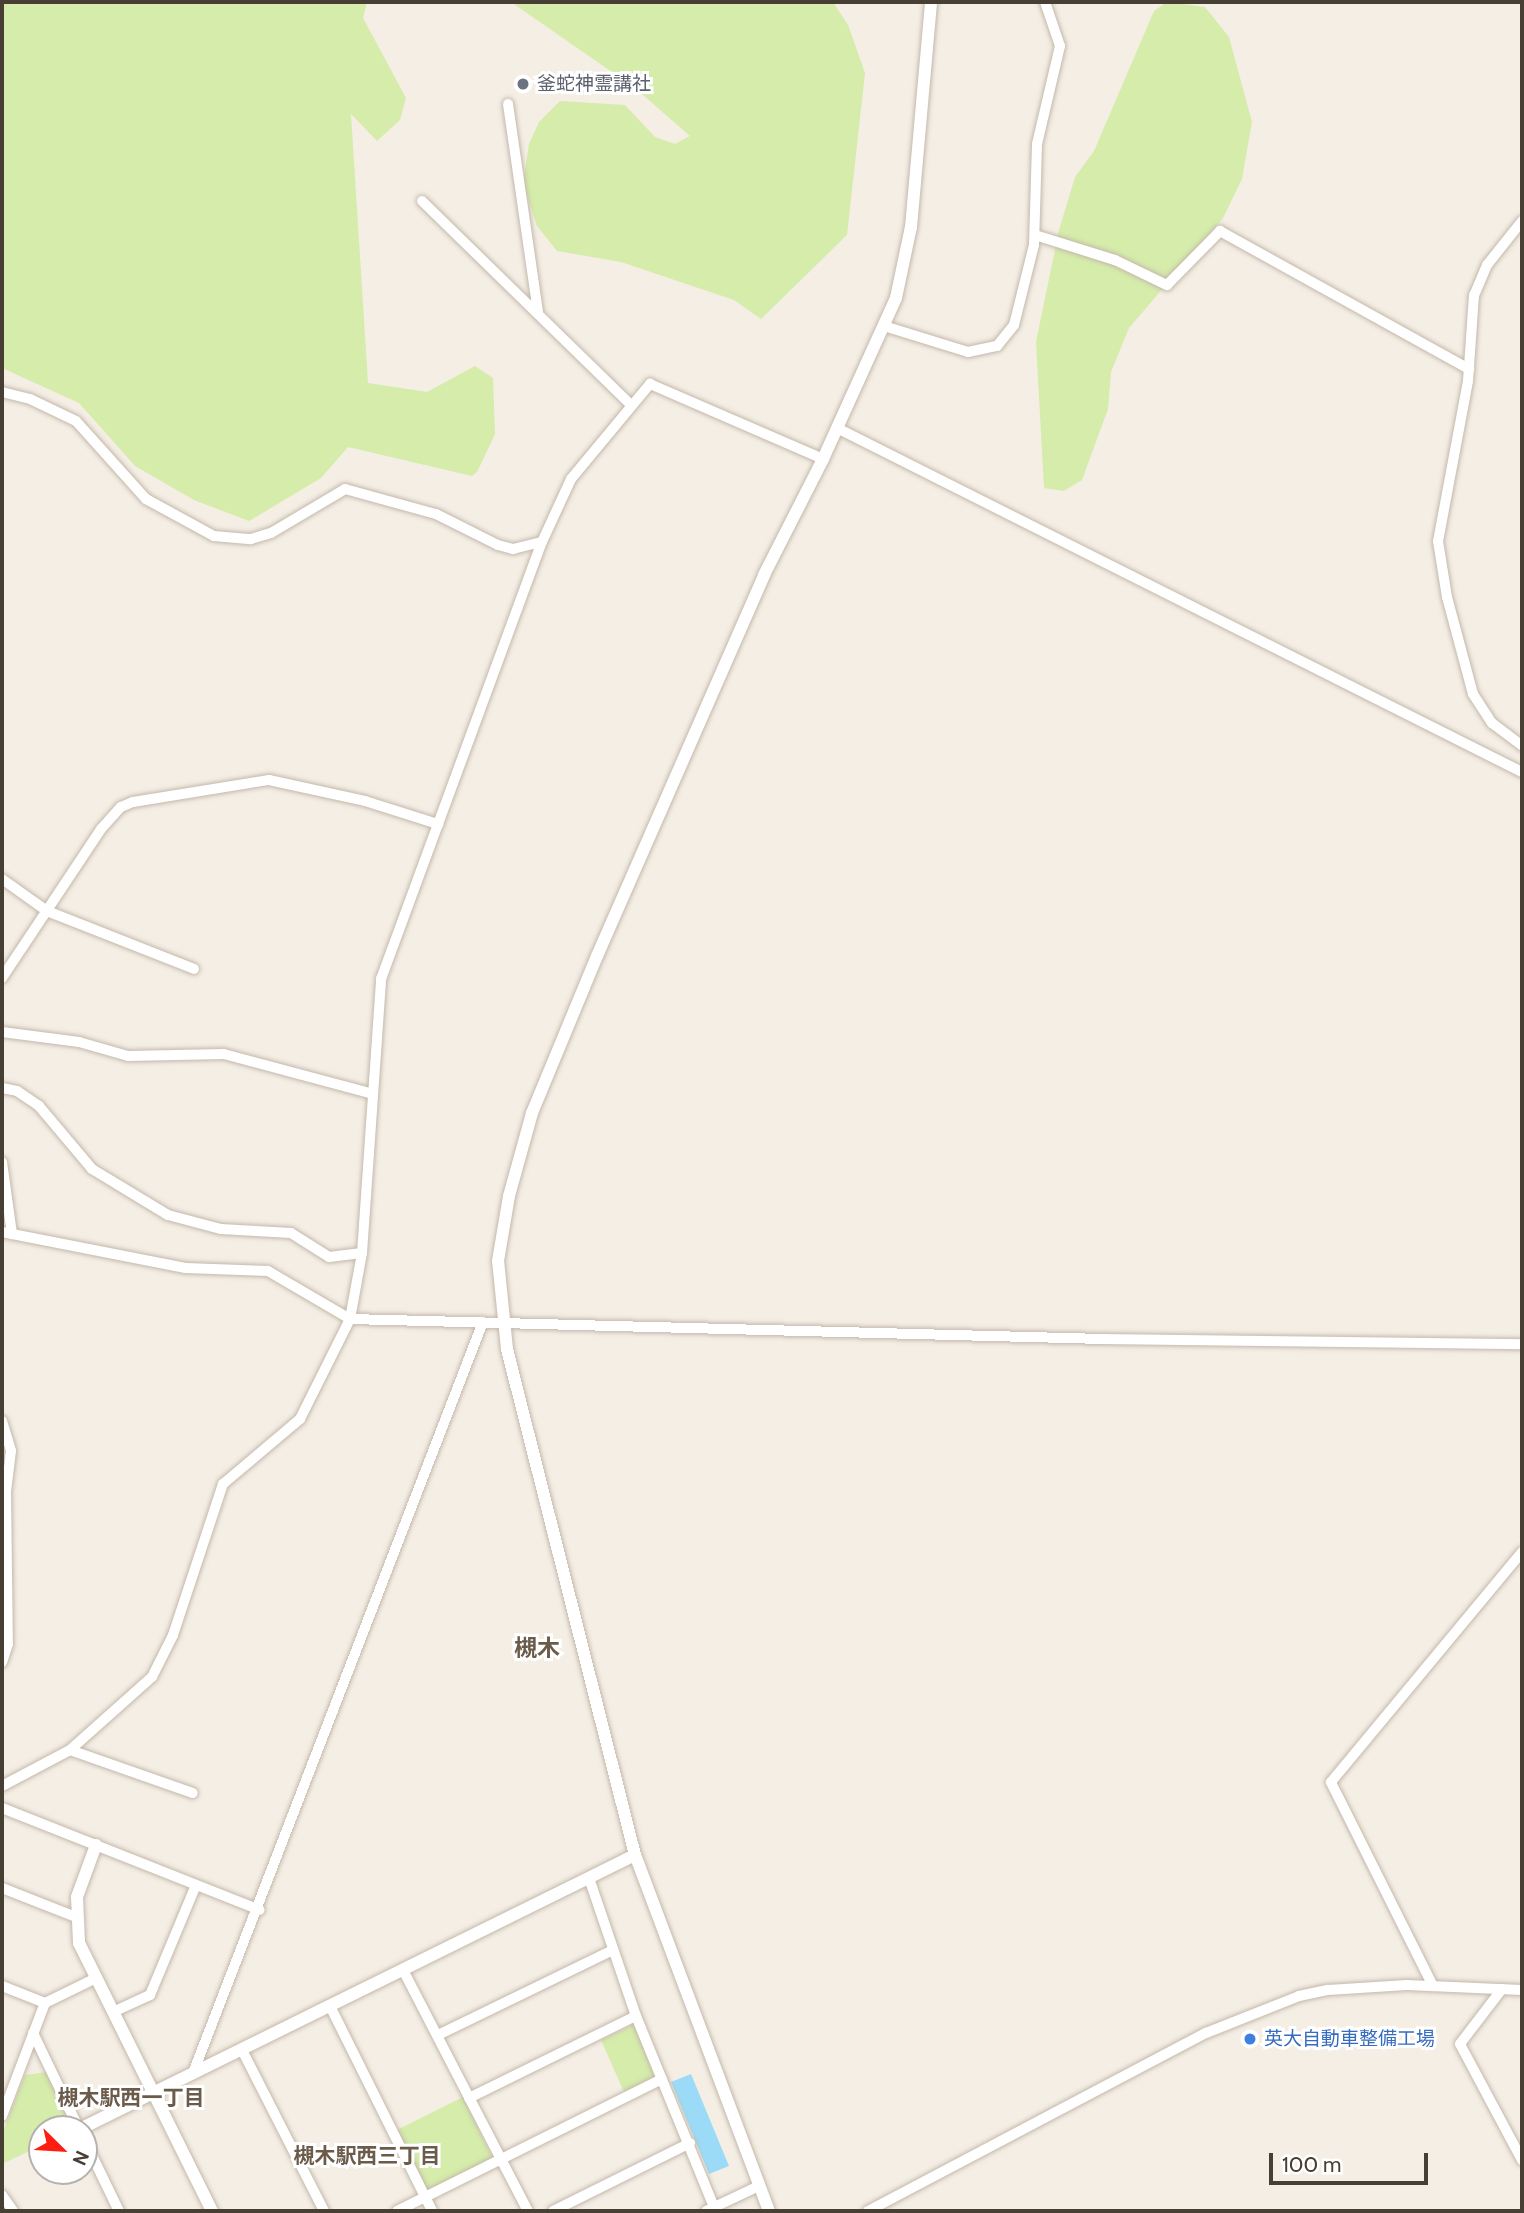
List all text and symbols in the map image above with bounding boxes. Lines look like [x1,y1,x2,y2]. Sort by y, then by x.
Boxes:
place label: 釜蛇神霊講社 [537,73,651,95]
marker: 釜蛇神霊講社 [515,76,531,92]
district label: 槻木 [514,1634,560,1662]
place label: 英大自動車整備工場 [1264,2028,1435,2050]
marker: 英大自動車整備工場 [1242,2031,1258,2047]
district label: 槻木駅西一丁目 [58,2085,204,2111]
north arrow [28,2115,98,2185]
scale bar [1272,2140,1431,2184]
district label: 槻木駅西三丁目 [294,2143,440,2169]
text: N [68,2147,94,2169]
text: 100 m [1282,2152,1341,2177]

